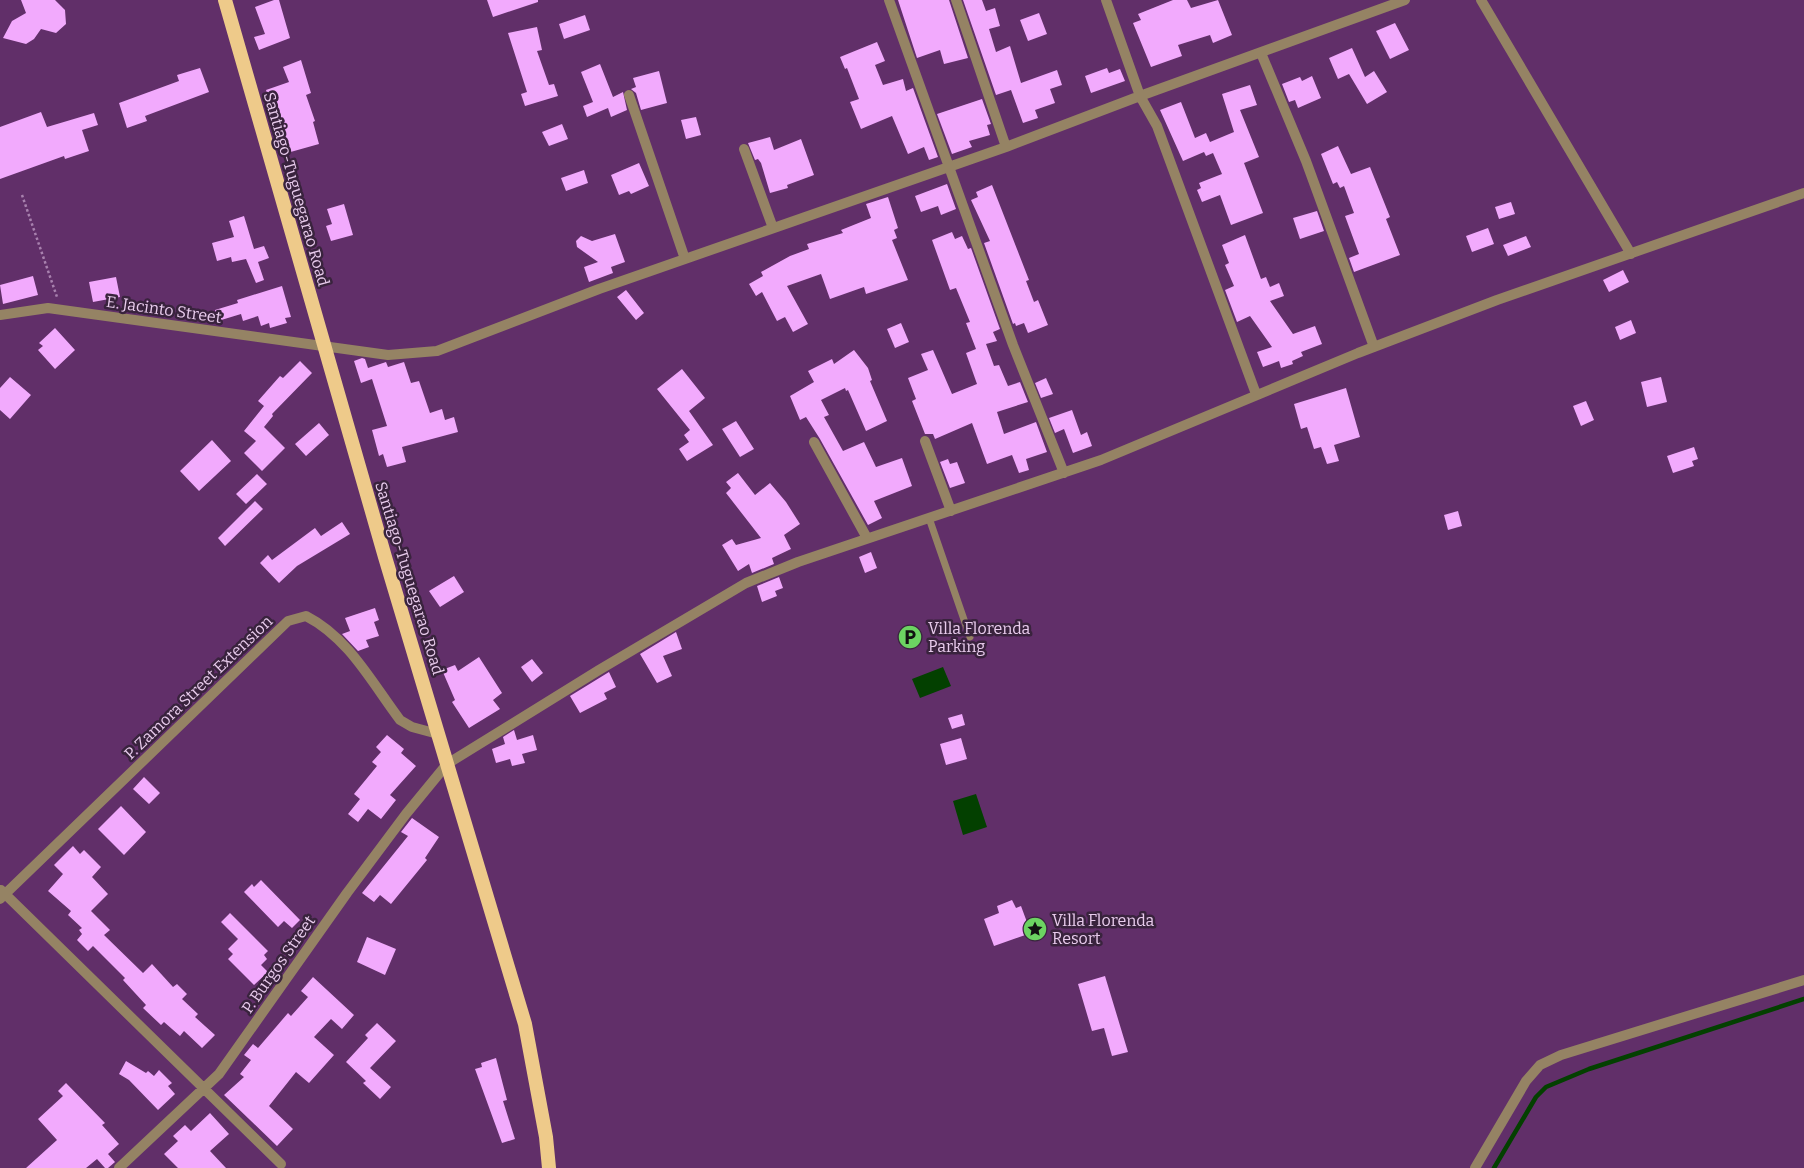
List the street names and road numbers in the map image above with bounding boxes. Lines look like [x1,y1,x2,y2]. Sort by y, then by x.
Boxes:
street label: Santiago-Tuguegarao Road [260,90,333,289]
street label: E. Jacinto Street [105,292,223,327]
street label: Santiago-Tuguegarao Road [371,479,448,677]
street label: P. Zamora Street Extension [120,612,276,763]
street label: P. Burgos Street [238,912,319,1017]

